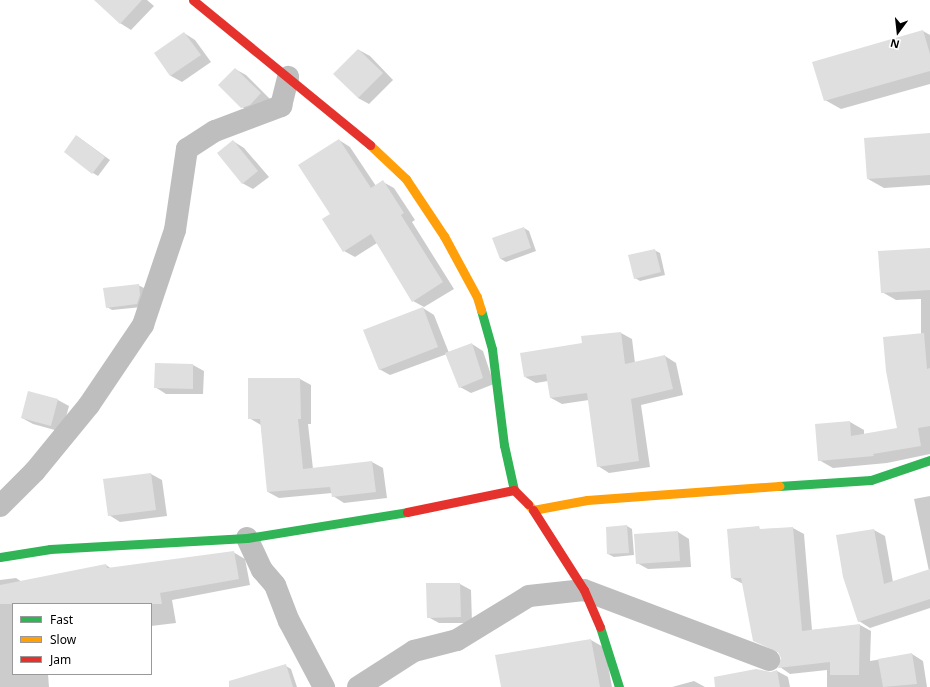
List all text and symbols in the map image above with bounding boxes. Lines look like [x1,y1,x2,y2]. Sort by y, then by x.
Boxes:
north arrow [878,12,918,52]
text: N [889,36,901,52]
legend [12,603,152,675]
text: Fast [50,611,73,628]
text: Slow [50,631,76,648]
text: Jam [50,651,71,668]

